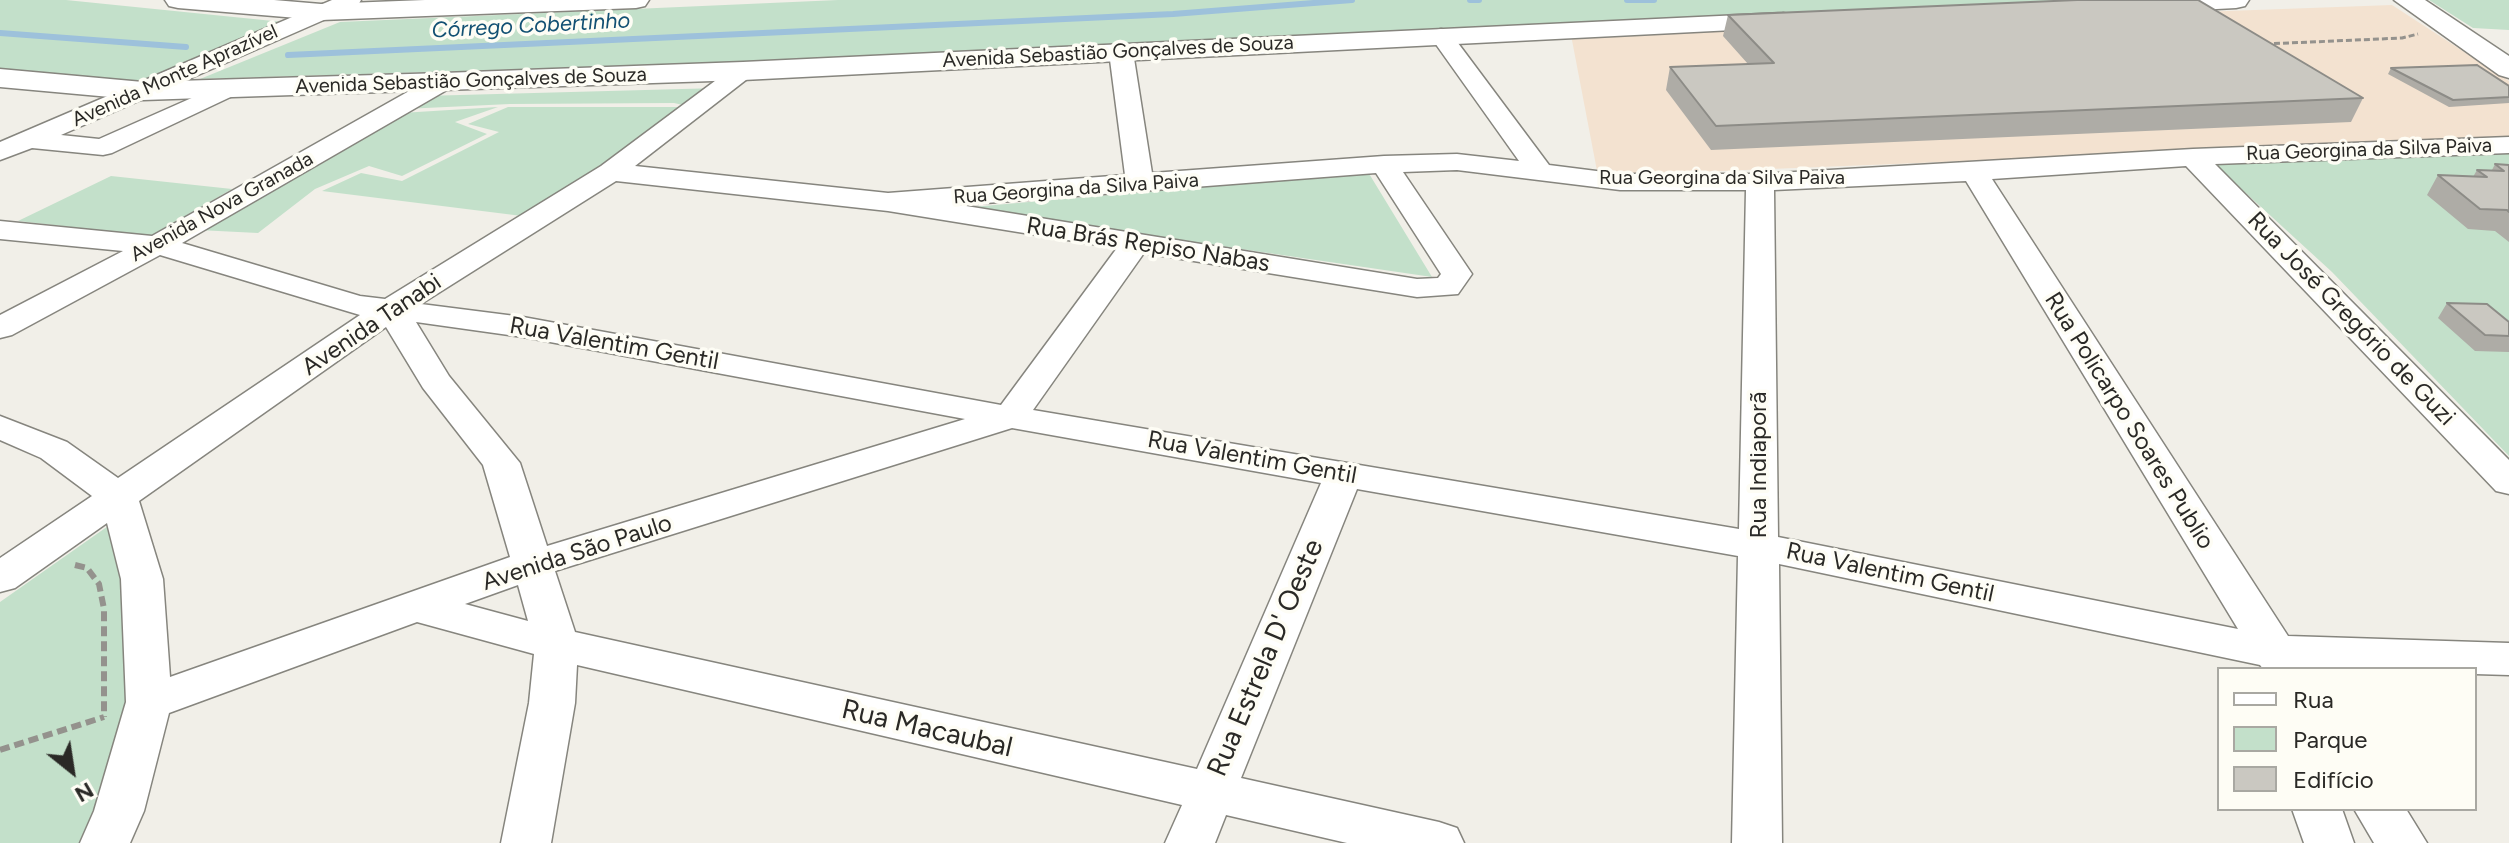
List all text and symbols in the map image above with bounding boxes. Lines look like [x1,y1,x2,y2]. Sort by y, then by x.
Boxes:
water label: Córrego Cobertinho [431,8,631,44]
street label: Avenida Monte Aprazível [69,20,281,132]
street label: Avenida Sebastião Gonçalves de Souza [942,31,1294,73]
street label: Avenida Sebastião Gonçalves de Souza [295,63,647,99]
street label: Rua Georgina da Silva Paiva [2246,134,2492,166]
street label: Avenida Nova Granada [127,147,317,267]
street label: Rua Georgina da Silva Paiva [1599,166,1845,190]
street label: Rua Georgina da Silva Paiva [952,168,1200,210]
street label: Rua José Gregório de Guzi [2241,206,2461,432]
street label: Rua Brás Repiso Nabas [1024,212,1272,278]
street label: Avenida Tanabi [297,268,447,382]
street label: Rua Policarpo Soares Publio [2038,287,2220,555]
street label: Rua Valentim Gentil [507,311,721,377]
street label: Rua Indiaporã [1745,392,1773,538]
street label: Rua Valentim Gentil [1145,425,1359,491]
street label: Avenida São Paulo [479,509,675,597]
street label: Rua Estrela D' Oeste [1201,534,1331,782]
street label: Rua Valentim Gentil [1783,537,1997,609]
legend [2217,667,2477,811]
text: Rua [2293,685,2334,714]
street label: Rua Macaubal [838,693,1016,765]
text: Parque [2293,725,2367,754]
north arrow [32,731,112,811]
text: Edifício [2293,765,2374,794]
text: N [70,776,98,808]

